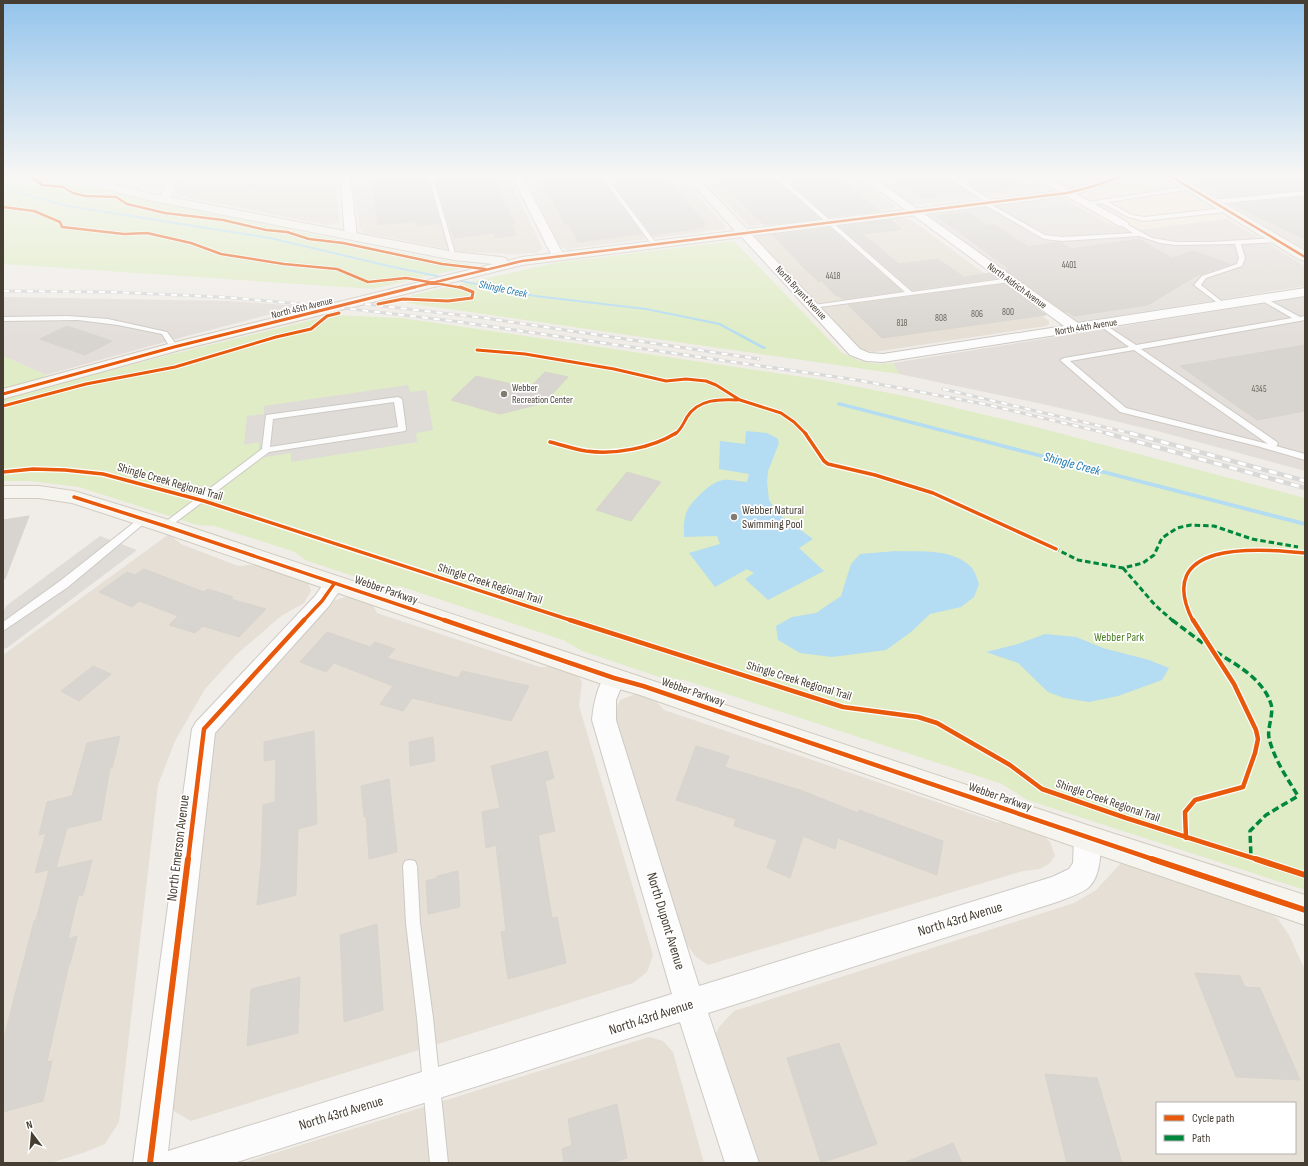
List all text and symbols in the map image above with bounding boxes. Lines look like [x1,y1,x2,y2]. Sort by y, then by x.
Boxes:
street label: North Aldrich Avenue [985,260,1049,312]
house number: 4401 [1062,260,1077,271]
street label: North Bryant Avenue [773,263,829,323]
house number: 4418 [826,271,840,282]
water label: Shingle Creek [478,278,529,301]
street label: North 45th Avenue [270,295,334,321]
house number: 800 [1002,307,1014,318]
house number: 806 [971,309,983,320]
house number: 808 [935,313,947,324]
street label: North 44th Avenue [1054,316,1118,338]
house number: 818 [896,318,908,329]
place label: Webber Recreation Center [512,382,573,406]
house number: 4345 [1252,384,1267,395]
marker: Webber Recreation Center [499,389,509,399]
water label: Shingle Creek [1042,449,1103,480]
street label: Shingle Creek Regional Trail [116,460,224,504]
place label: Webber Natural Swimming Pool [742,503,804,532]
marker: Webber Natural Swimming Pool [729,512,739,522]
street label: Shingle Creek Regional Trail [436,560,544,608]
street label: Webber Parkway [352,572,420,608]
park label: Webber Park [1094,630,1144,645]
street label: Shingle Creek Regional Trail [745,658,853,704]
street label: Webber Parkway [659,674,727,710]
street label: Shingle Creek Regional Trail [1054,776,1162,826]
street label: Webber Parkway [966,779,1034,815]
street label: North Emerson Avenue [163,794,193,902]
street label: North Dupont Avenue [643,870,689,972]
street label: North 43rd Avenue [916,898,1004,940]
street label: North 43rd Avenue [607,995,695,1039]
street label: North 43rd Avenue [297,1092,385,1134]
legend [1156,1102,1296,1154]
text: Cycle path [1192,1111,1234,1126]
north arrow [12,1114,52,1154]
text: N [25,1118,34,1132]
text: Path [1192,1131,1210,1146]

